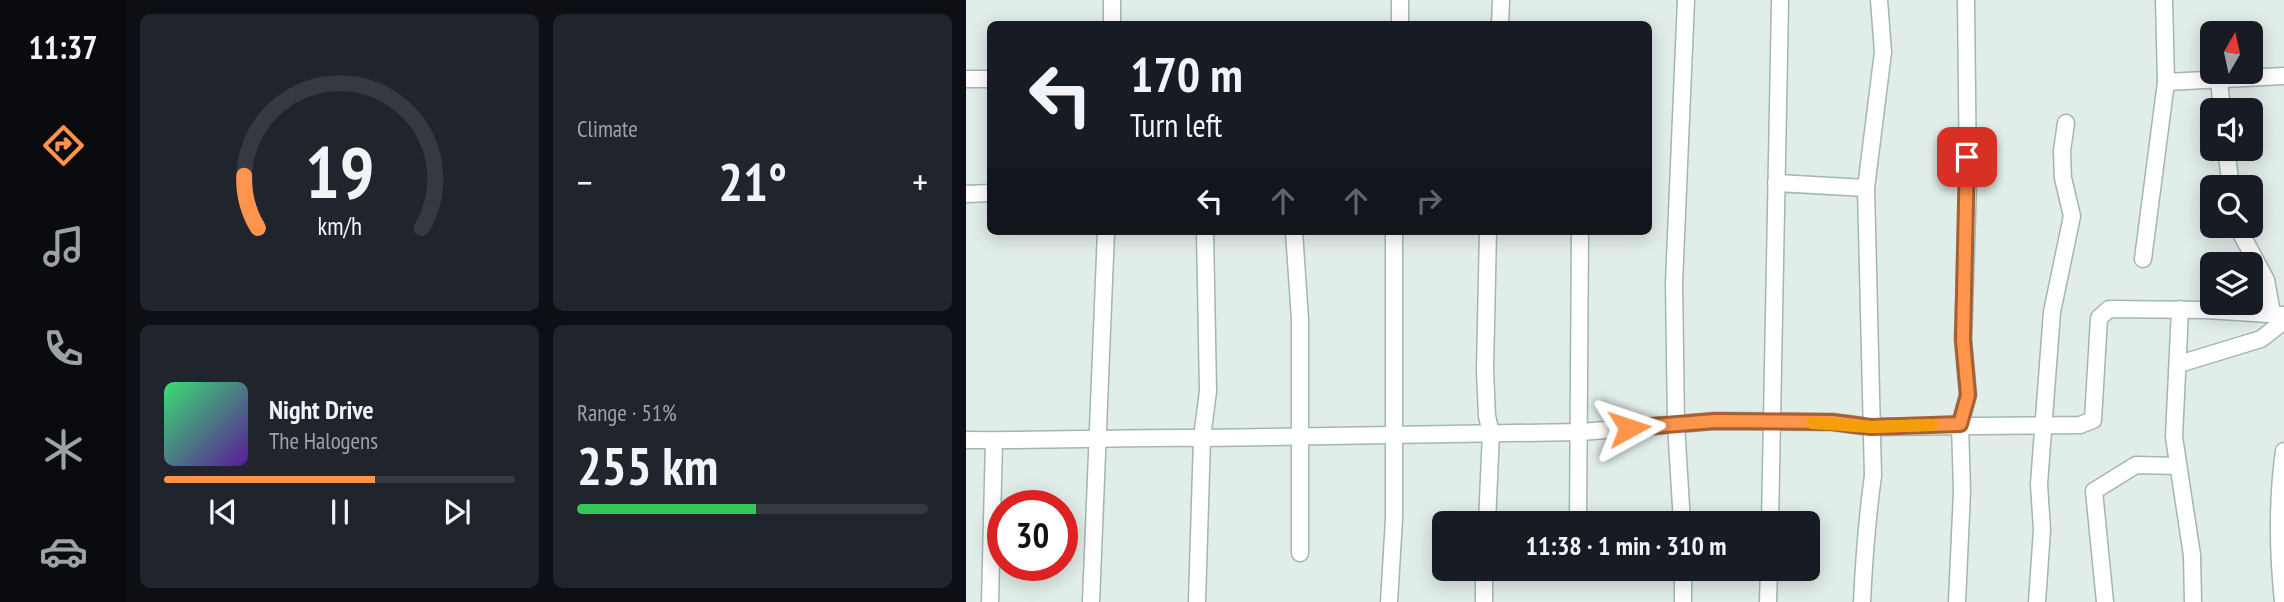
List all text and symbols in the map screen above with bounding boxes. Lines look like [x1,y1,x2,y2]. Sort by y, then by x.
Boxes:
north arrow [2200,21,2263,84]
map controls [2200,21,2263,315]
text: 11:37 [28,26,98,68]
text: 170 m [1130,42,1243,106]
icon: left [1015,49,1106,140]
button: sound [2200,98,2263,161]
text: Turn left [1130,104,1222,146]
text: Climate [577,114,638,143]
icon: directions [39,121,88,170]
text: 19 [305,125,374,219]
pin [1937,127,1997,187]
icon: arrive [1948,138,1986,176]
text: 21° [718,148,787,215]
text: − [577,157,593,206]
text: + [912,157,928,206]
button: search [2200,175,2263,238]
icon: left [1191,182,1229,220]
icon: ahead [1264,182,1302,220]
icon: ahead [1337,182,1375,220]
icon: right [1410,182,1448,220]
text: km/h [317,210,362,242]
icon: music [39,222,88,271]
button: layers [2200,252,2263,315]
icon: phone [39,324,88,373]
position arrow [1592,391,1666,465]
text: Night Drive [269,393,374,426]
text: Range · 51% [577,398,677,427]
icon: climate [39,425,88,474]
text: The Halogens [269,426,378,455]
text: 255 km [577,432,718,499]
speed limit sign: 30 [987,490,1078,581]
icon: previous [204,493,242,531]
icon: pause [321,493,359,531]
icon: next [438,493,476,531]
icon: car [39,527,88,576]
text: 11:38 · 1 min · 310 m [1526,529,1726,562]

